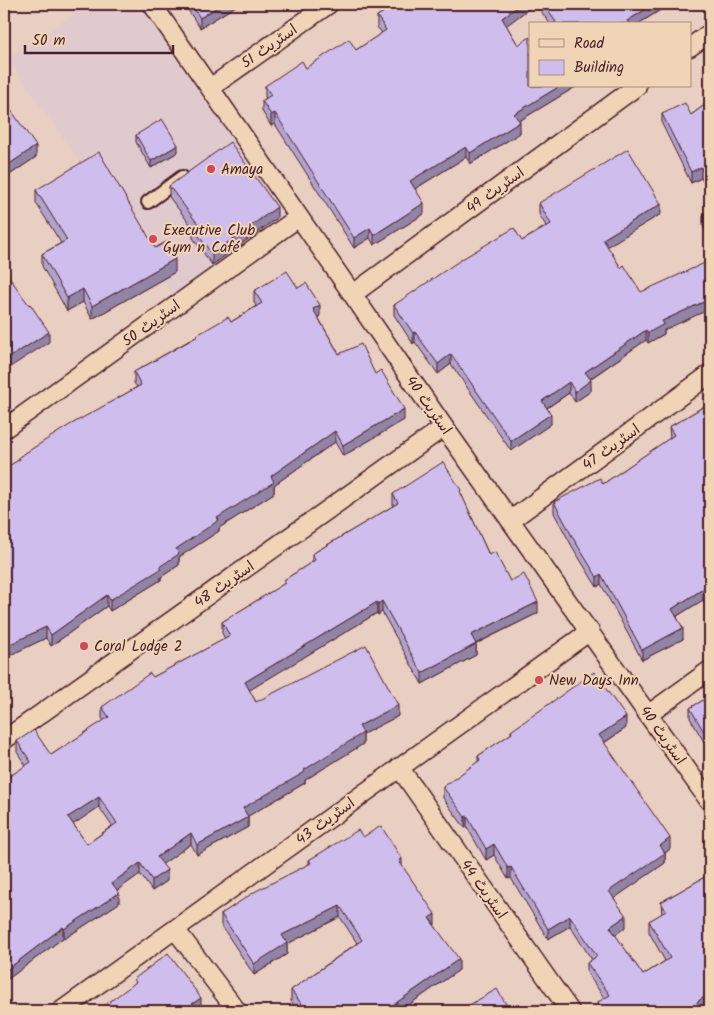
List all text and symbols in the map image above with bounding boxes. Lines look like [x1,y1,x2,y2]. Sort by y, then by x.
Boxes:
street label: اسٹریٹ 51 [236,18,303,75]
scale bar [25,22,172,54]
legend [529,22,692,88]
text: 50 m [32,29,66,53]
text: Road [574,32,605,56]
text: Building [574,56,624,80]
place label: Amaya [221,158,263,182]
street label: اسٹریٹ 49 [461,161,530,220]
marker: Amaya [205,163,217,175]
place label: Executive Club Gym n Café [163,219,255,260]
marker: Executive Club Gym n Café [147,233,159,245]
street label: اسٹریٹ 50 [117,294,186,353]
street label: اسٹریٹ 40 [399,371,457,440]
street label: اسٹریٹ 47 [577,418,646,477]
street label: اسٹریٹ 48 [189,555,260,614]
place label: Coral Lodge 2 [94,635,183,659]
marker: Coral Lodge 2 [78,640,90,652]
place label: New Days Inn [549,669,639,693]
marker: New Days Inn [533,674,545,686]
street label: اسٹریٹ 40 [633,701,691,770]
street label: اسٹریٹ 43 [291,792,360,852]
street label: اسٹریٹ 44 [454,855,513,924]

